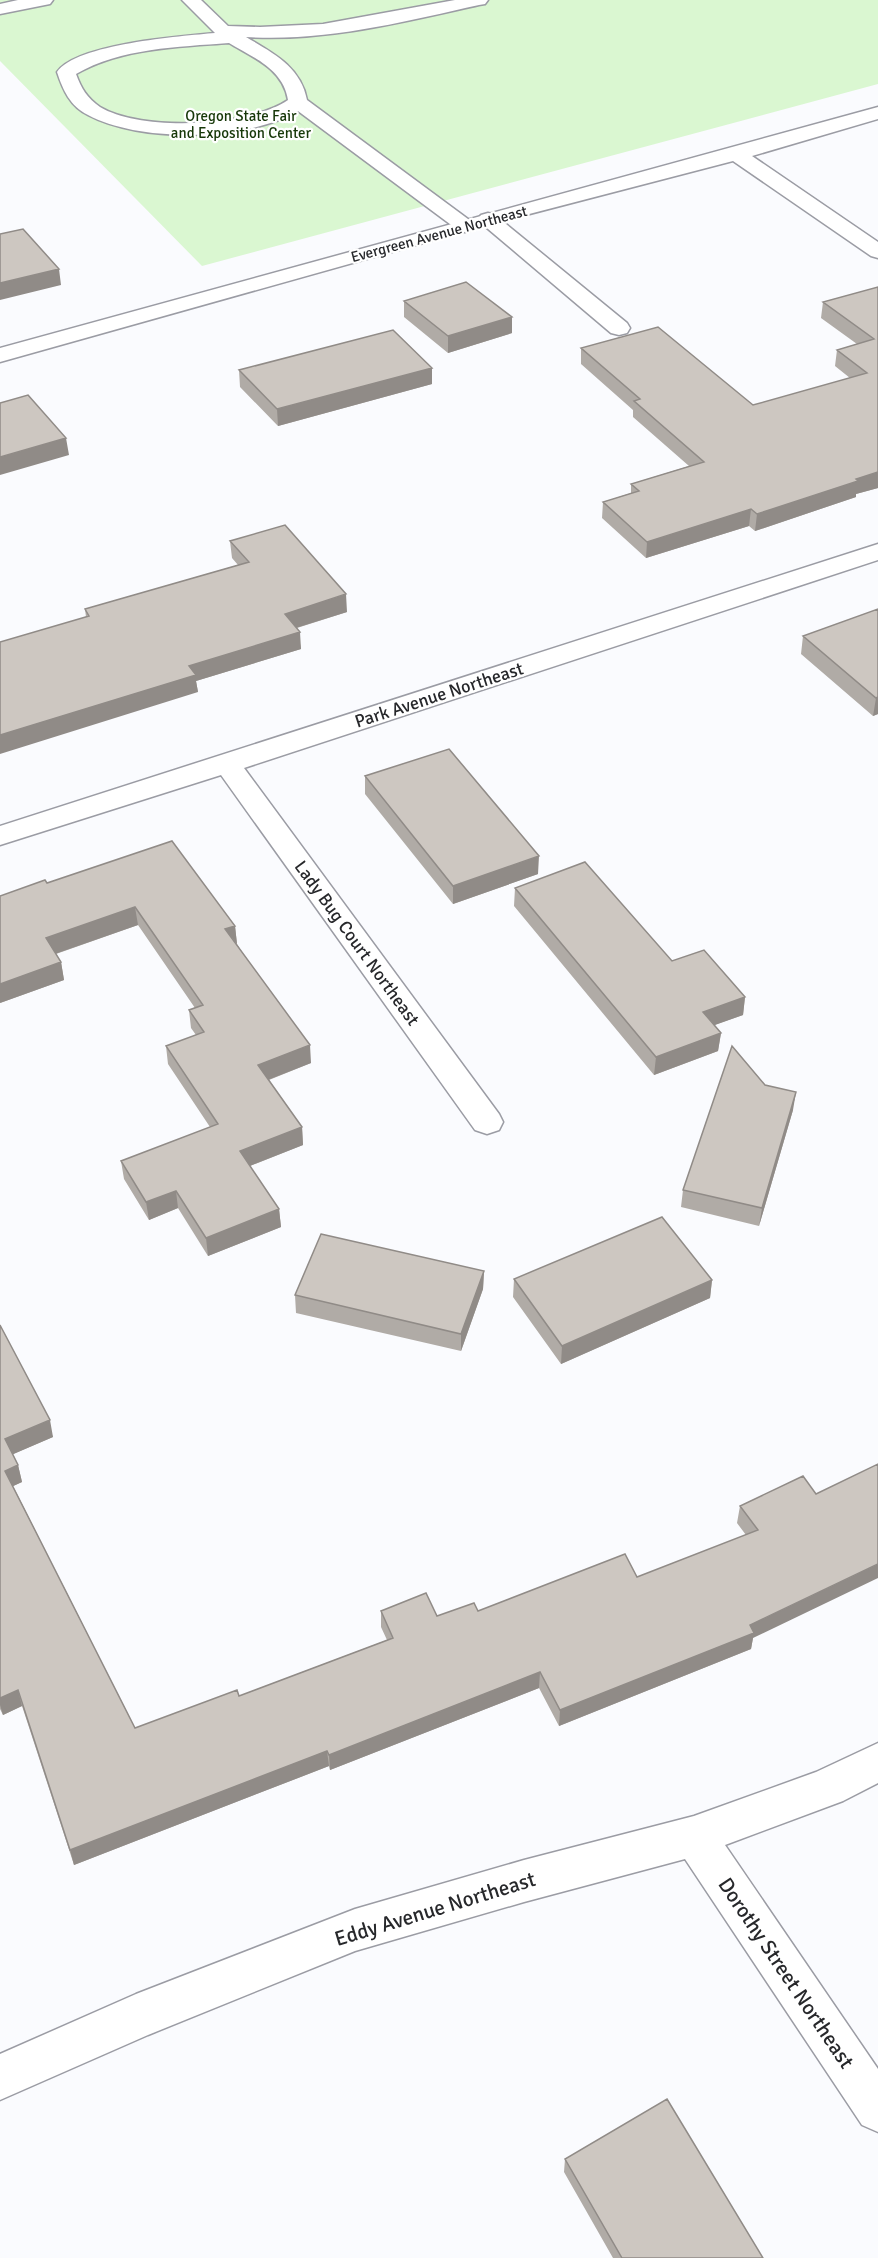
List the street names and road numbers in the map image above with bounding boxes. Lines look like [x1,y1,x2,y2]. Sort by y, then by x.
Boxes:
street label: Evergreen Avenue Northeast [349,202,529,266]
street label: Park Avenue Northeast [352,657,526,733]
street label: Lady Bug Court Northeast [290,856,424,1030]
street label: Eddy Avenue Northeast [332,1866,538,1952]
street label: Dorothy Street Northeast [712,1873,860,2073]

